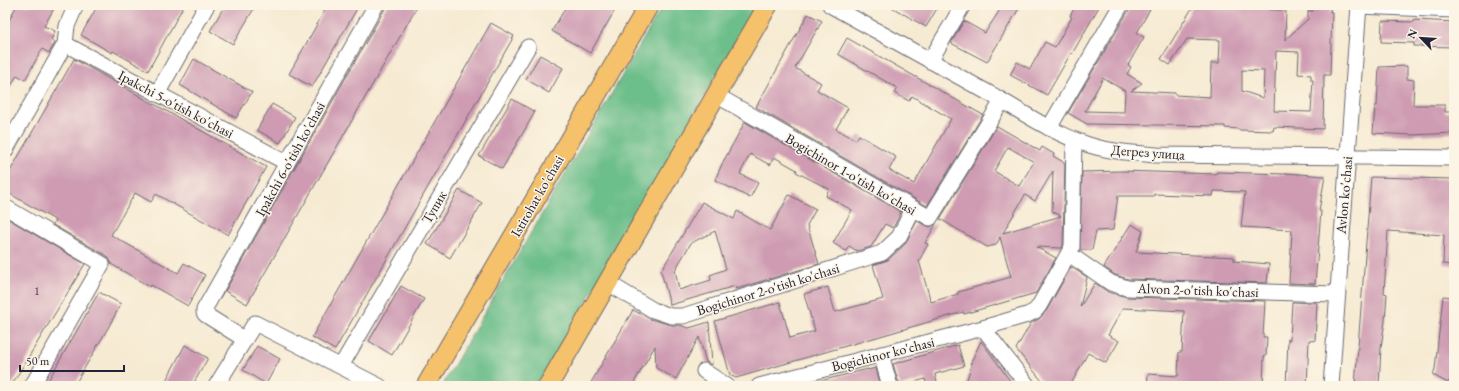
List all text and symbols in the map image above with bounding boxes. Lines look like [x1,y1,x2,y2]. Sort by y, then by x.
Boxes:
north arrow [1401,18,1441,58]
text: N [1404,27,1420,41]
street label: Ipakchi 5-o'tish ko'chasi [115,66,237,142]
street label: Ipakchi 6-o'tish ko'chasi [251,98,329,220]
street label: Bogichinor 1-o'tish ko'chasi [782,129,920,219]
street label: Дегрез улица [1111,140,1186,164]
street label: Istirohat ko'chasi [506,152,568,240]
street label: Avlon ko'chasi [1332,155,1356,236]
street label: Тупик [417,187,451,227]
street label: Bogichinor 2-o'tish ko'chasi [695,259,842,319]
street label: Alvon 2-o'tish ko'chasi [1136,279,1260,301]
house number: 1 [34,283,40,299]
street label: Bogichinor ko'chasi [830,332,937,375]
scale bar [20,347,124,373]
text: 50 m [26,353,50,369]

